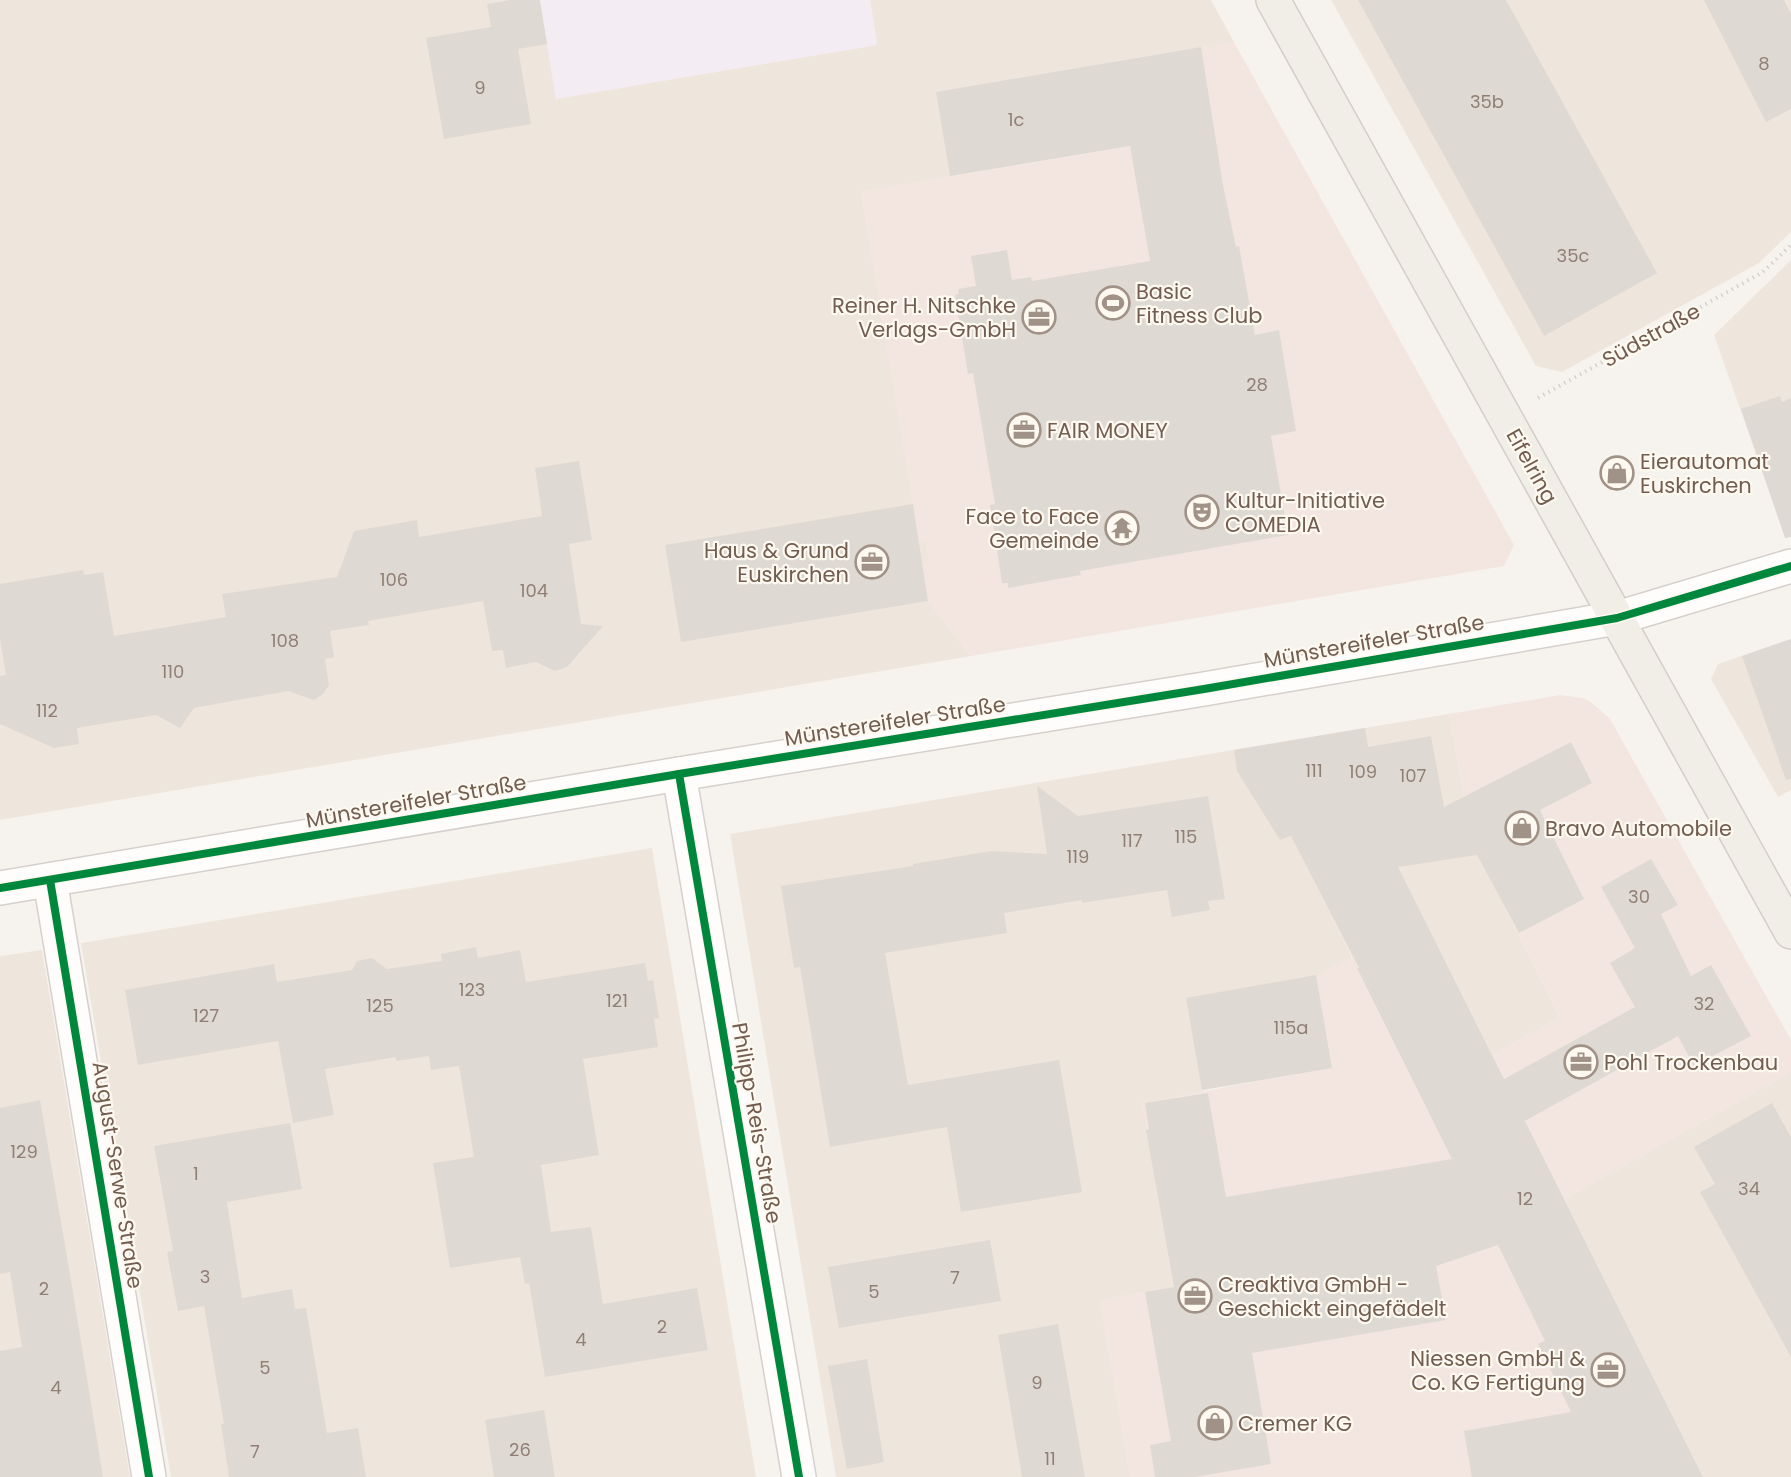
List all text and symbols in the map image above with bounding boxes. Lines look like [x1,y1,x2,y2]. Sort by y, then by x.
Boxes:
house number: 8 [1758,51,1770,76]
house number: 9 [474,75,486,100]
house number: 35b [1470,89,1504,114]
house number: 1c [1008,107,1024,132]
house number: 35c [1557,243,1589,268]
place label: Basic Fitness Club [1136,277,1262,330]
sports icon: Basic Fitness Club [1095,285,1131,321]
place label: Reiner H. Nitschke Verlags-GmbH [832,291,1016,344]
street label: Südstraße [1597,296,1705,374]
office icon: Reiner H. Nitschke Verlags-GmbH [1021,299,1057,335]
house number: 28 [1246,372,1268,397]
office icon: FAIR MONEY [1006,412,1042,448]
place label: FAIR MONEY [1047,416,1168,445]
street label: Eifelring [1500,423,1564,509]
place label: Eierautomat Euskirchen [1640,447,1769,500]
shop icon: Eierautomat Euskirchen [1599,455,1635,491]
place label: Kultur-Initiative COMEDIA [1225,486,1385,539]
theatre icon: Kultur-Initiative COMEDIA [1184,494,1220,530]
place label: Face to Face Gemeinde [966,502,1099,555]
temple icon: Face to Face Gemeinde [1104,510,1140,546]
place label: Haus & Grund Euskirchen [704,536,849,589]
office icon: Haus & Grund Euskirchen [854,544,890,580]
house number: 106 [380,567,408,592]
house number: 104 [520,578,548,603]
street label: Münstereifeler Straße [1261,607,1487,675]
house number: 108 [271,628,299,653]
house number: 110 [162,659,184,684]
street label: Münstereifeler Straße [782,689,1008,753]
house number: 112 [36,698,58,723]
house number: 111 [1305,758,1323,783]
house number: 109 [1349,759,1377,784]
house number: 107 [1400,763,1427,788]
street label: Münstereifeler Straße [303,767,529,835]
shop icon: Bravo Automobile [1504,810,1540,846]
place label: Bravo Automobile [1545,814,1732,843]
house number: 115 [1175,824,1197,849]
house number: 117 [1121,828,1143,853]
house number: 119 [1067,844,1089,869]
house number: 30 [1628,884,1650,909]
house number: 123 [459,977,485,1002]
house number: 121 [606,988,628,1013]
house number: 32 [1694,991,1714,1016]
house number: 125 [366,993,394,1018]
house number: 127 [193,1003,219,1028]
house number: 115a [1274,1015,1309,1040]
street label: Philipp-Reis-Straße [725,1020,789,1226]
office icon: Pohl Trockenbau [1563,1044,1599,1080]
place label: Pohl Trockenbau [1604,1048,1778,1077]
street label: August-Serwe-Straße [86,1059,150,1291]
house number: 129 [10,1139,38,1164]
house number: 1 [193,1161,199,1186]
house number: 34 [1738,1176,1760,1201]
house number: 12 [1517,1186,1533,1211]
house number: 3 [200,1264,210,1289]
house number: 7 [950,1265,960,1290]
place label: Creaktiva GmbH - Geschickt eingefädelt [1218,1270,1446,1323]
house number: 2 [39,1276,49,1301]
office icon: Creaktiva GmbH - Geschickt eingefädelt [1177,1278,1213,1314]
house number: 5 [868,1279,880,1304]
house number: 2 [657,1314,667,1339]
house number: 4 [575,1327,587,1352]
place label: Niessen GmbH & Co. KG Fertigung [1410,1344,1585,1397]
office icon: Niessen GmbH & Co. KG Fertigung [1590,1352,1626,1388]
house number: 5 [259,1355,271,1380]
house number: 9 [1031,1370,1043,1395]
house number: 4 [50,1375,62,1400]
shop icon: Cremer KG [1197,1405,1233,1441]
place label: Cremer KG [1238,1409,1352,1438]
house number: 26 [509,1437,531,1462]
house number: 7 [250,1439,260,1464]
house number: 11 [1044,1446,1056,1471]

